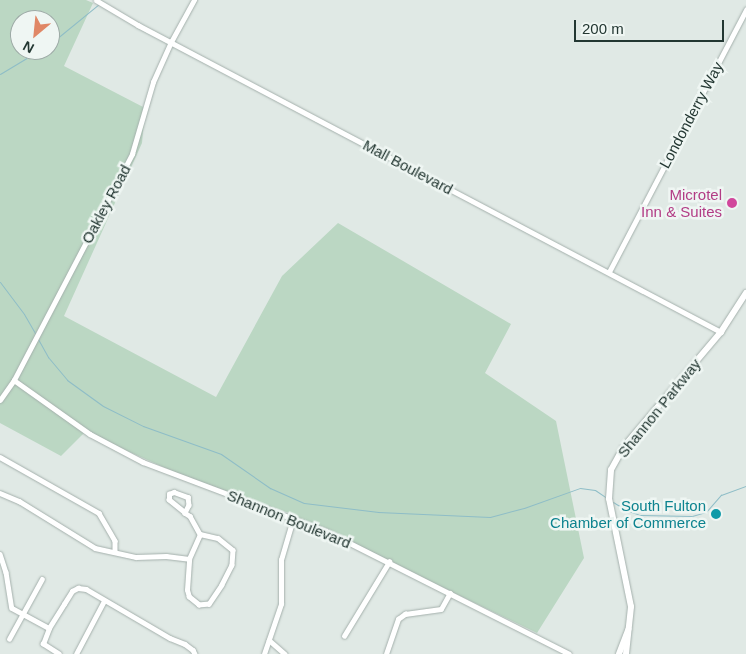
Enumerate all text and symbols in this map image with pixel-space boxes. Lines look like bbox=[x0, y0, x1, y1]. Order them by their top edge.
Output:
north arrow bbox=[10, 10, 60, 60]
scale bar bbox=[576, 10, 726, 42]
text: 200 m bbox=[582, 20, 624, 37]
text: N bbox=[20, 38, 37, 57]
street label: Londonderry Way bbox=[655, 59, 727, 171]
street label: Mall Boulevard bbox=[360, 136, 456, 198]
street label: Oakley Road bbox=[78, 161, 134, 247]
place label: Microtel Inn & Suites bbox=[641, 185, 722, 220]
marker: Microtel Inn & Suites bbox=[726, 197, 738, 209]
street label: Shannon Parkway bbox=[614, 355, 704, 461]
street label: Shannon Boulevard bbox=[225, 486, 353, 552]
place label: South Fulton Chamber of Commerce bbox=[550, 496, 706, 531]
marker: South Fulton Chamber of Commerce bbox=[710, 508, 722, 520]

